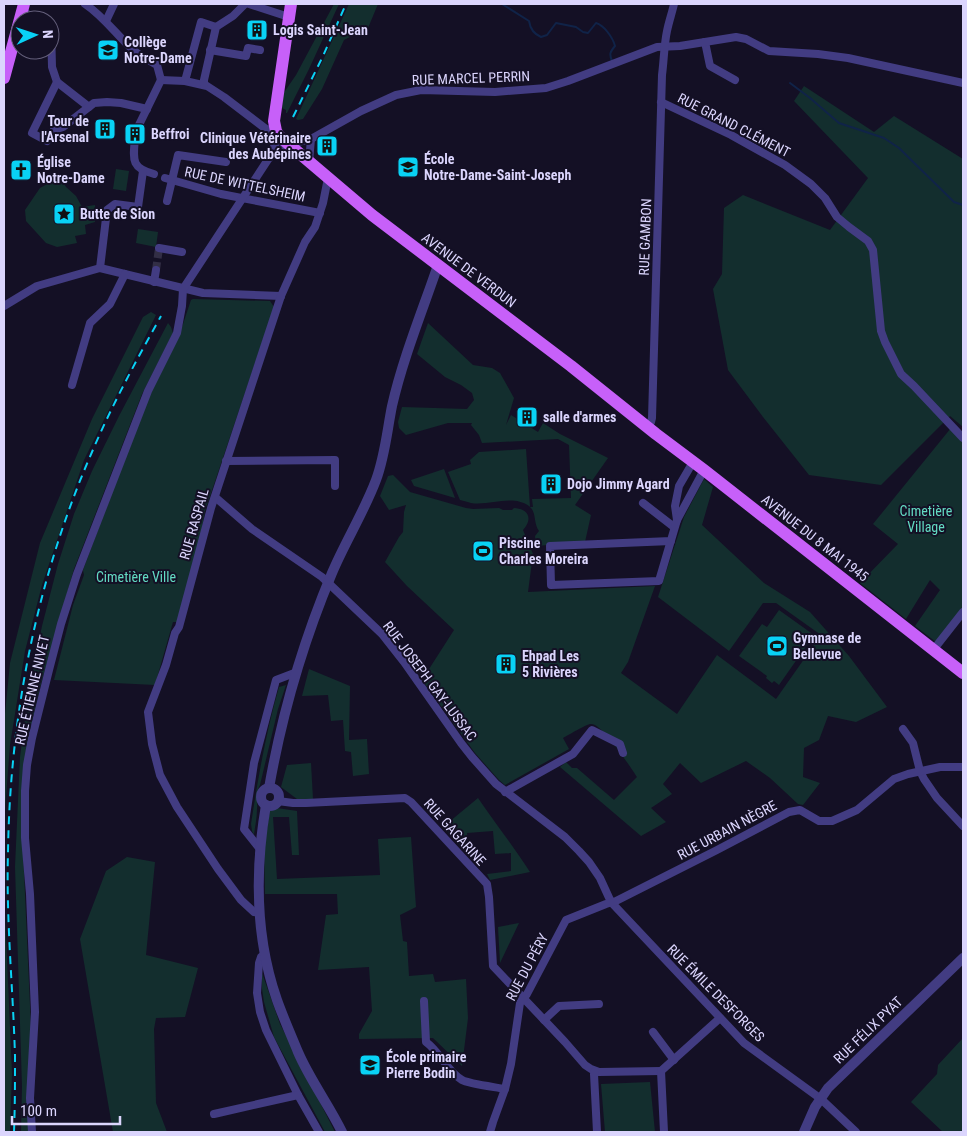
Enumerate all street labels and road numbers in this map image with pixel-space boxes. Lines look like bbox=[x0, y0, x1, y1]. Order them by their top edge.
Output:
street label: RUE MARCEL PERRIN bbox=[412, 68, 530, 88]
street label: RUE GRAND CLÉMENT bbox=[675, 89, 793, 160]
street label: RUE DE WITTELSHEIM bbox=[183, 163, 307, 205]
street label: RUE GAMBON bbox=[636, 198, 654, 276]
street label: AVENUE DE VERDUN bbox=[419, 229, 519, 311]
street label: RUE RASPAIL bbox=[176, 486, 212, 561]
street label: AVENUE DU 8 MAI 1945 bbox=[758, 491, 872, 585]
street label: RUE JOSEPH GAY-LUSSAC bbox=[380, 618, 480, 744]
street label: RUE ÉTIENNE NIVET bbox=[11, 633, 52, 746]
street label: RUE GAGARINE bbox=[421, 795, 489, 869]
street label: RUE URBAIN NÈGRE bbox=[674, 796, 779, 863]
street label: RUE DU PÉRY bbox=[502, 930, 552, 1003]
street label: RUE ÉMILE DESFORGES bbox=[664, 940, 769, 1045]
street label: RUE FÉLIX PYAT bbox=[830, 993, 906, 1067]

